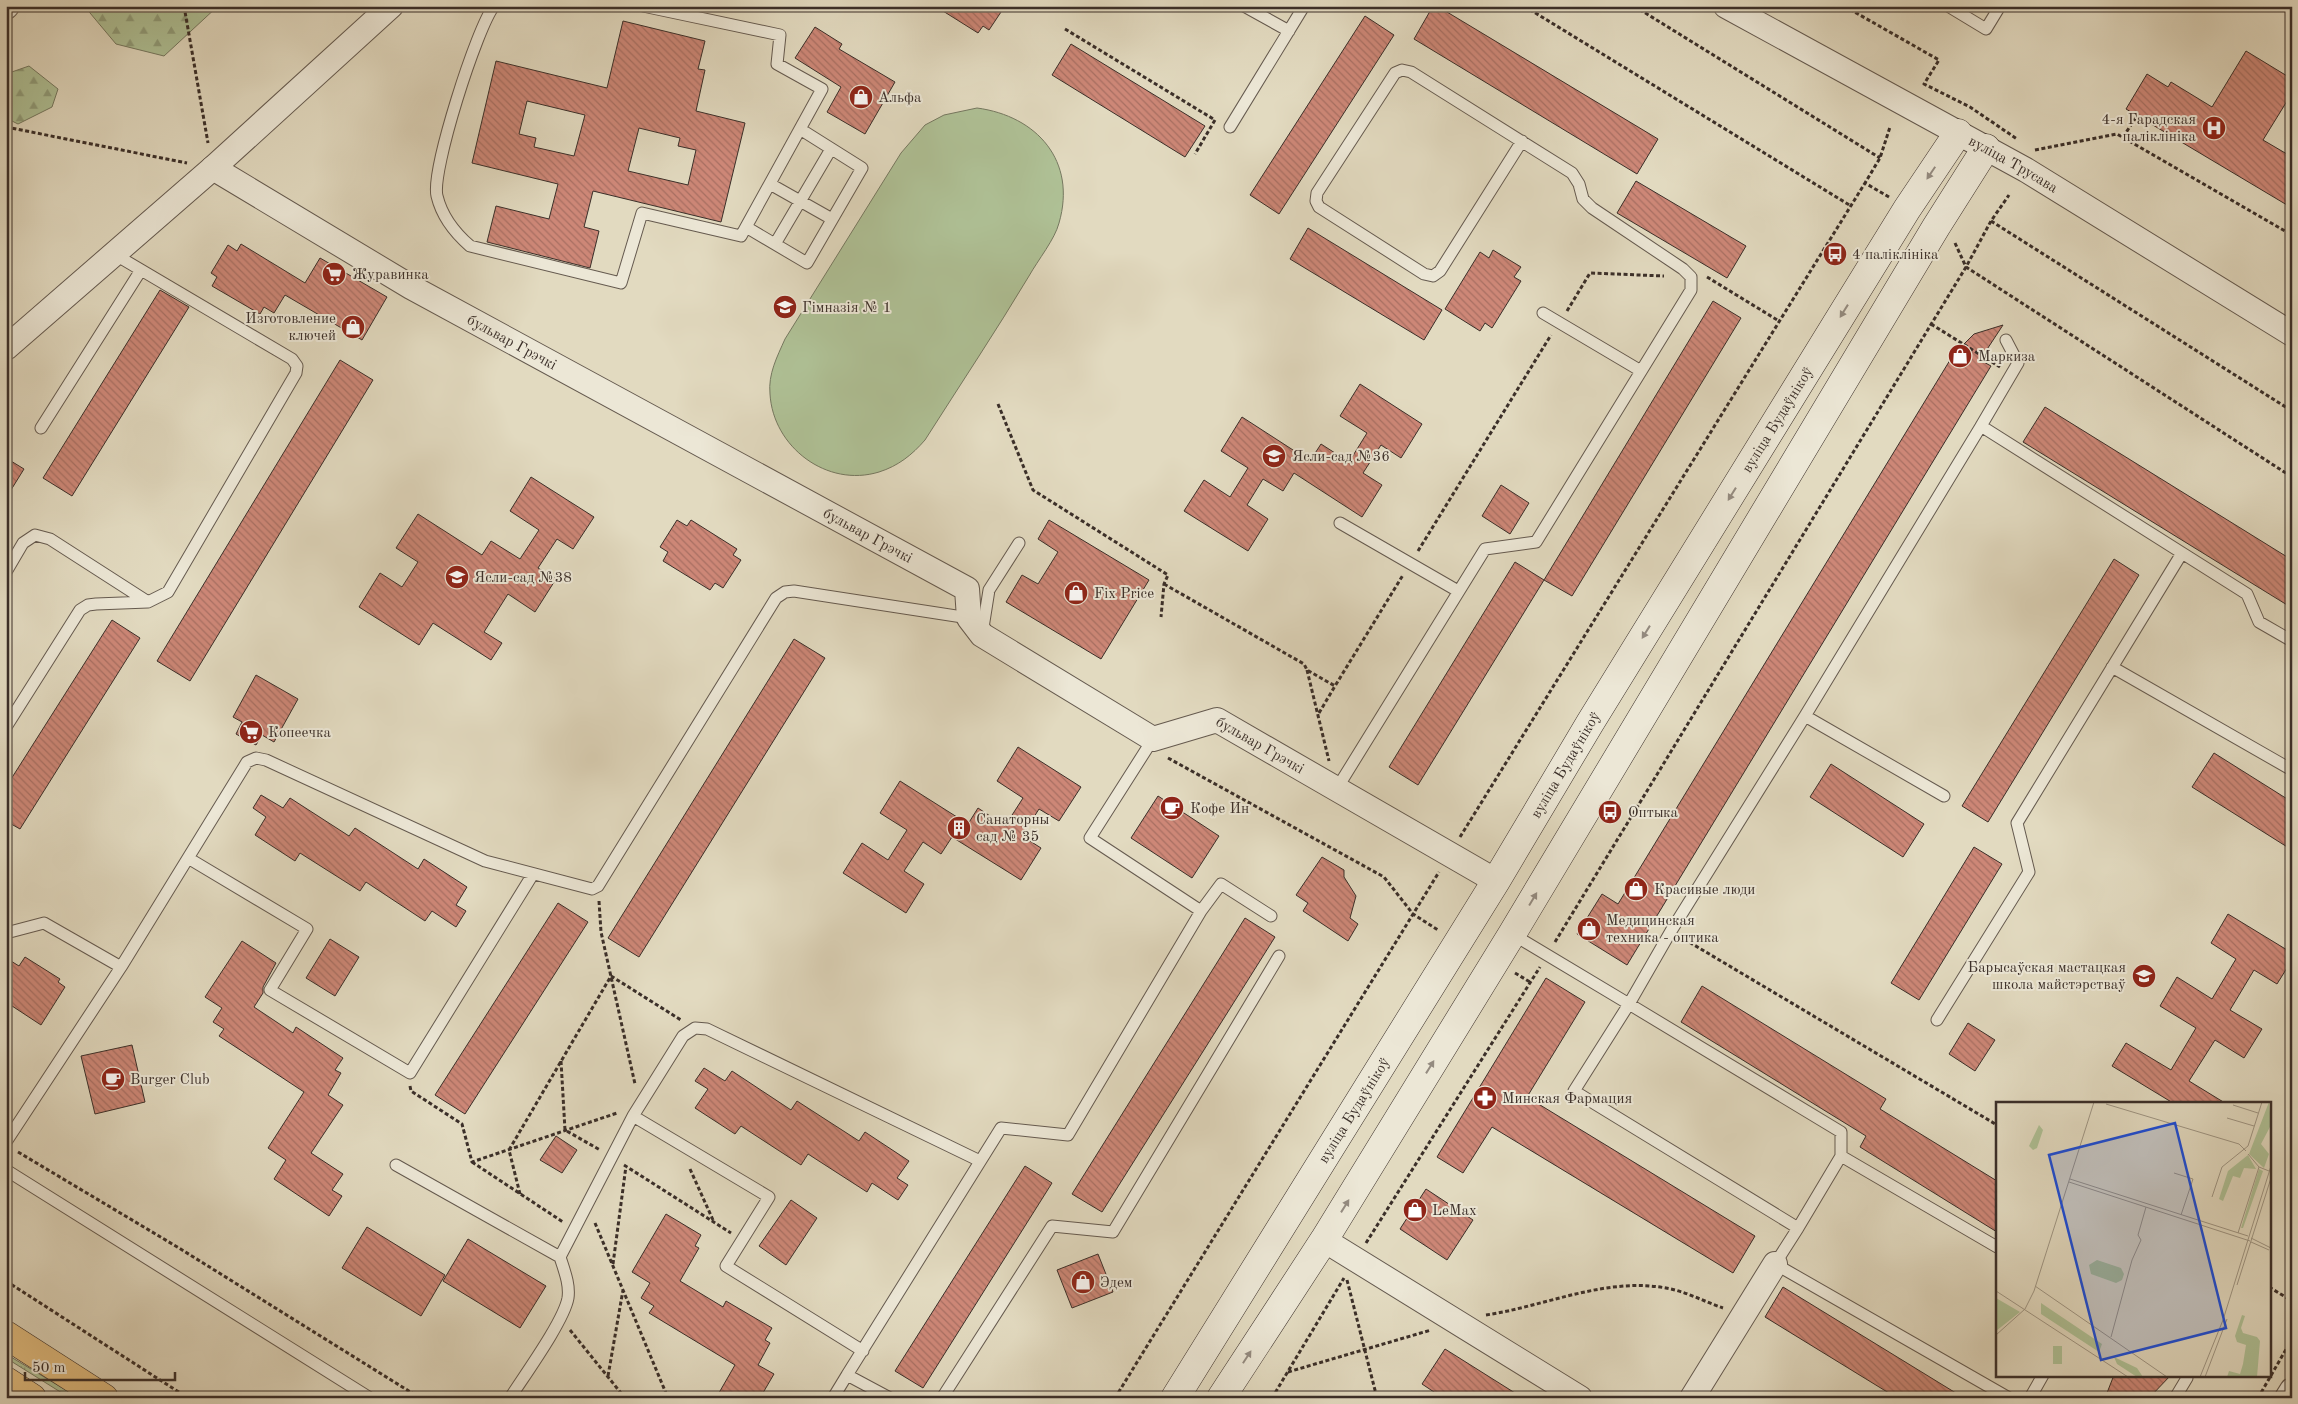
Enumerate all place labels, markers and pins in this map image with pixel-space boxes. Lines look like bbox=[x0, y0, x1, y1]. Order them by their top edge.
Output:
shop icon: Альфа bbox=[848, 84, 874, 110]
place label: Альфа bbox=[878, 91, 922, 106]
place label: 4-я Гарадская паліклініка bbox=[2102, 113, 2197, 145]
hospital icon: 4-я Гарадская паліклініка bbox=[2201, 115, 2227, 141]
bus stop icon: 4 паліклініка bbox=[1822, 241, 1848, 267]
place label: 4 паліклініка bbox=[1852, 248, 1939, 263]
supermarket icon: Журавинка bbox=[321, 261, 347, 287]
place label: Журавинка bbox=[352, 268, 429, 283]
school or university icon: Гімназія № 1 bbox=[772, 294, 798, 320]
place label: Гімназія № 1 bbox=[802, 301, 892, 316]
place label: Изготовление ключей bbox=[245, 312, 336, 344]
shop icon: Изготовление ключей bbox=[340, 314, 366, 340]
shop icon: Маркиза bbox=[1947, 343, 1973, 369]
place label: Маркиза bbox=[1978, 350, 2036, 365]
school or university icon: Ясли-сад №36 bbox=[1261, 443, 1287, 469]
place label: Ясли-сад №36 bbox=[1292, 450, 1390, 465]
school or university icon: Ясли-сад №38 bbox=[444, 564, 470, 590]
place label: Ясли-сад №38 bbox=[474, 571, 572, 586]
shop icon: Fix Price bbox=[1063, 580, 1089, 606]
place label: Fix Price bbox=[1094, 587, 1154, 602]
supermarket icon: Копеечка bbox=[238, 719, 264, 745]
place label: Копеечка bbox=[268, 726, 331, 741]
cafe icon: Кофе Ин bbox=[1159, 795, 1185, 821]
bus stop icon: Оптыка bbox=[1597, 799, 1623, 825]
place label: Кофе Ин bbox=[1190, 802, 1249, 817]
place label: Оптыка bbox=[1628, 806, 1678, 821]
place label: Санаторны сад № 35 bbox=[976, 813, 1050, 845]
building icon: Санаторны сад № 35 bbox=[946, 815, 972, 841]
shop icon: Красивые люди bbox=[1623, 876, 1649, 902]
place label: Красивые люди bbox=[1654, 883, 1755, 898]
place label: Медицинская техника - оптика bbox=[1606, 914, 1719, 946]
shop icon: Медицинская техника - оптика bbox=[1576, 916, 1602, 942]
place label: Барысаўская мастацкая школа майстэрстваў bbox=[1968, 961, 2126, 993]
school or university icon: Барысаўская мастацкая школа майстэрстваў bbox=[2131, 963, 2157, 989]
cafe icon: Burger Club bbox=[100, 1066, 126, 1092]
place label: Burger Club bbox=[130, 1073, 210, 1088]
pharmacy icon: Минская Фармация bbox=[1472, 1085, 1498, 1111]
place label: Минская Фармация bbox=[1502, 1092, 1632, 1107]
shop icon: LeMax bbox=[1402, 1197, 1428, 1223]
place label: LeMax bbox=[1432, 1204, 1477, 1219]
shop icon: Эдем bbox=[1070, 1269, 1096, 1295]
place label: Эдем bbox=[1100, 1276, 1133, 1291]

